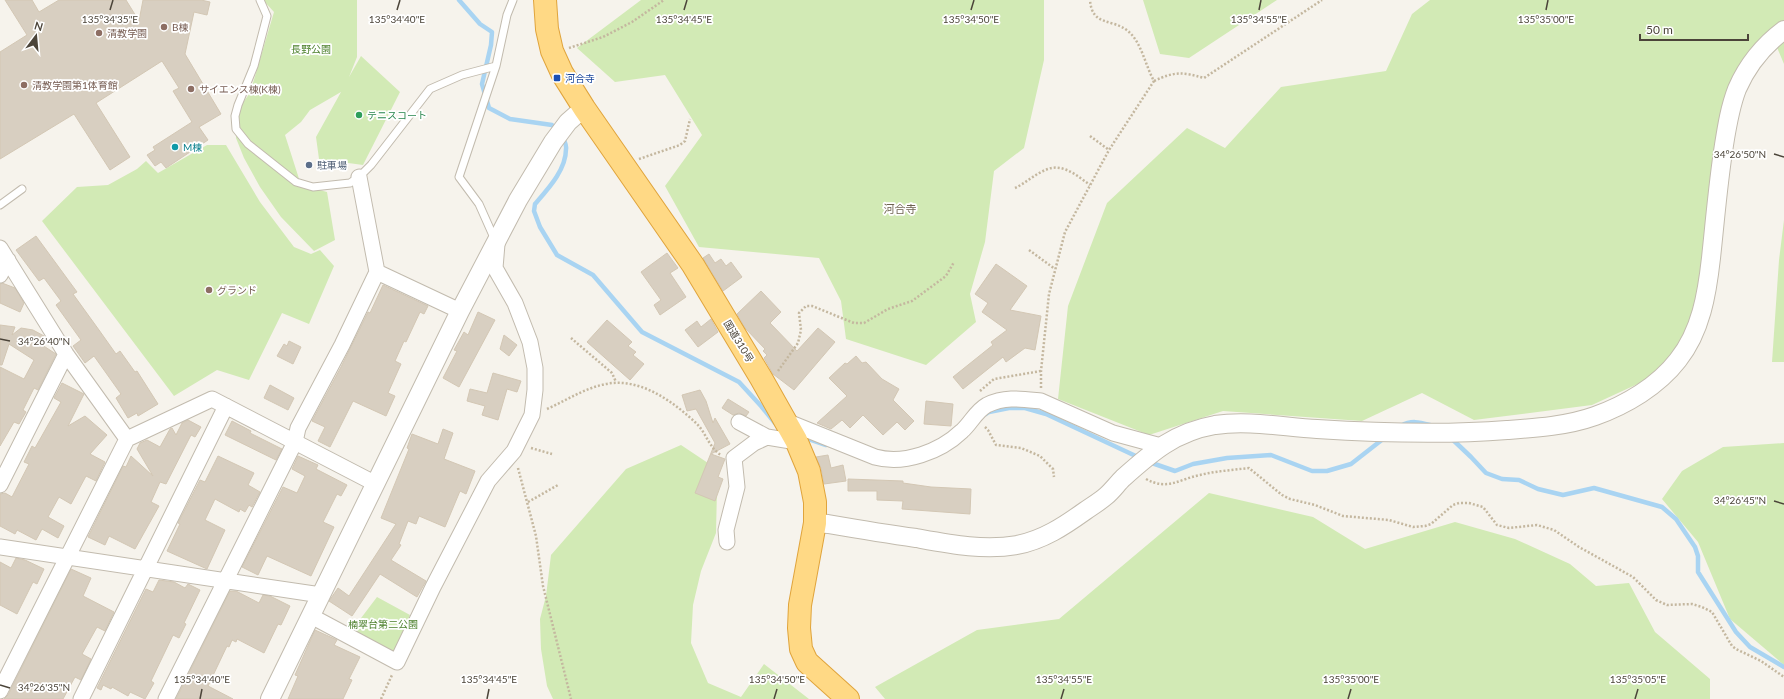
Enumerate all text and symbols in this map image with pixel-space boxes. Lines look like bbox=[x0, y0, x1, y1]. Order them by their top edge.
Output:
text: 135°34'35"E bbox=[82, 13, 138, 25]
text: 135°34'40"E bbox=[369, 13, 425, 25]
text: 135°34'45"E bbox=[656, 13, 712, 25]
text: 135°34'50"E bbox=[943, 13, 999, 25]
text: 135°34'55"E bbox=[1231, 13, 1287, 25]
text: 135°35'00"E bbox=[1518, 13, 1574, 25]
north arrow bbox=[16, 16, 56, 56]
scale bar bbox=[1640, 16, 1748, 42]
text: N bbox=[33, 18, 45, 33]
place label: B棟 bbox=[172, 21, 188, 33]
marker: B棟 bbox=[159, 22, 169, 32]
text: 50 m bbox=[1646, 22, 1673, 37]
place label: 清教学園 bbox=[107, 27, 147, 39]
marker: 清教学園 bbox=[94, 28, 104, 38]
park label: 長野公園 bbox=[291, 43, 331, 55]
place label: 河合寺 bbox=[565, 72, 595, 84]
marker: 河合寺 bbox=[552, 73, 562, 83]
place label: 清教学園第1体育館 bbox=[32, 79, 118, 91]
marker: 清教学園第1体育館 bbox=[19, 80, 29, 90]
place label: サイエンス棟(K棟) bbox=[199, 83, 281, 95]
marker: サイエンス棟(K棟) bbox=[186, 84, 196, 94]
place label: テニスコート bbox=[367, 109, 427, 121]
marker: テニスコート bbox=[354, 110, 364, 120]
place label: M棟 bbox=[183, 141, 202, 153]
marker: M棟 bbox=[170, 142, 180, 152]
text: 34°26'50"N bbox=[1714, 148, 1766, 160]
place label: 駐車場 bbox=[317, 159, 347, 171]
marker: 駐車場 bbox=[304, 160, 314, 170]
district label: 河合寺 bbox=[884, 202, 917, 215]
place label: グランド bbox=[217, 284, 257, 296]
marker: グランド bbox=[204, 285, 214, 295]
street label: 国道310号 bbox=[722, 318, 756, 364]
text: 34°26'40"N bbox=[18, 335, 70, 347]
text: 34°26'45"N bbox=[1714, 494, 1766, 506]
park label: 楠翠台第二公園 bbox=[348, 618, 418, 630]
text: 135°34'40"E bbox=[174, 673, 230, 685]
text: 135°34'45"E bbox=[461, 673, 517, 685]
text: 135°34'50"E bbox=[749, 673, 805, 685]
text: 135°34'55"E bbox=[1036, 673, 1092, 685]
text: 135°35'00"E bbox=[1323, 673, 1379, 685]
text: 135°35'05"E bbox=[1610, 673, 1666, 685]
text: 34°26'35"N bbox=[18, 681, 70, 693]

